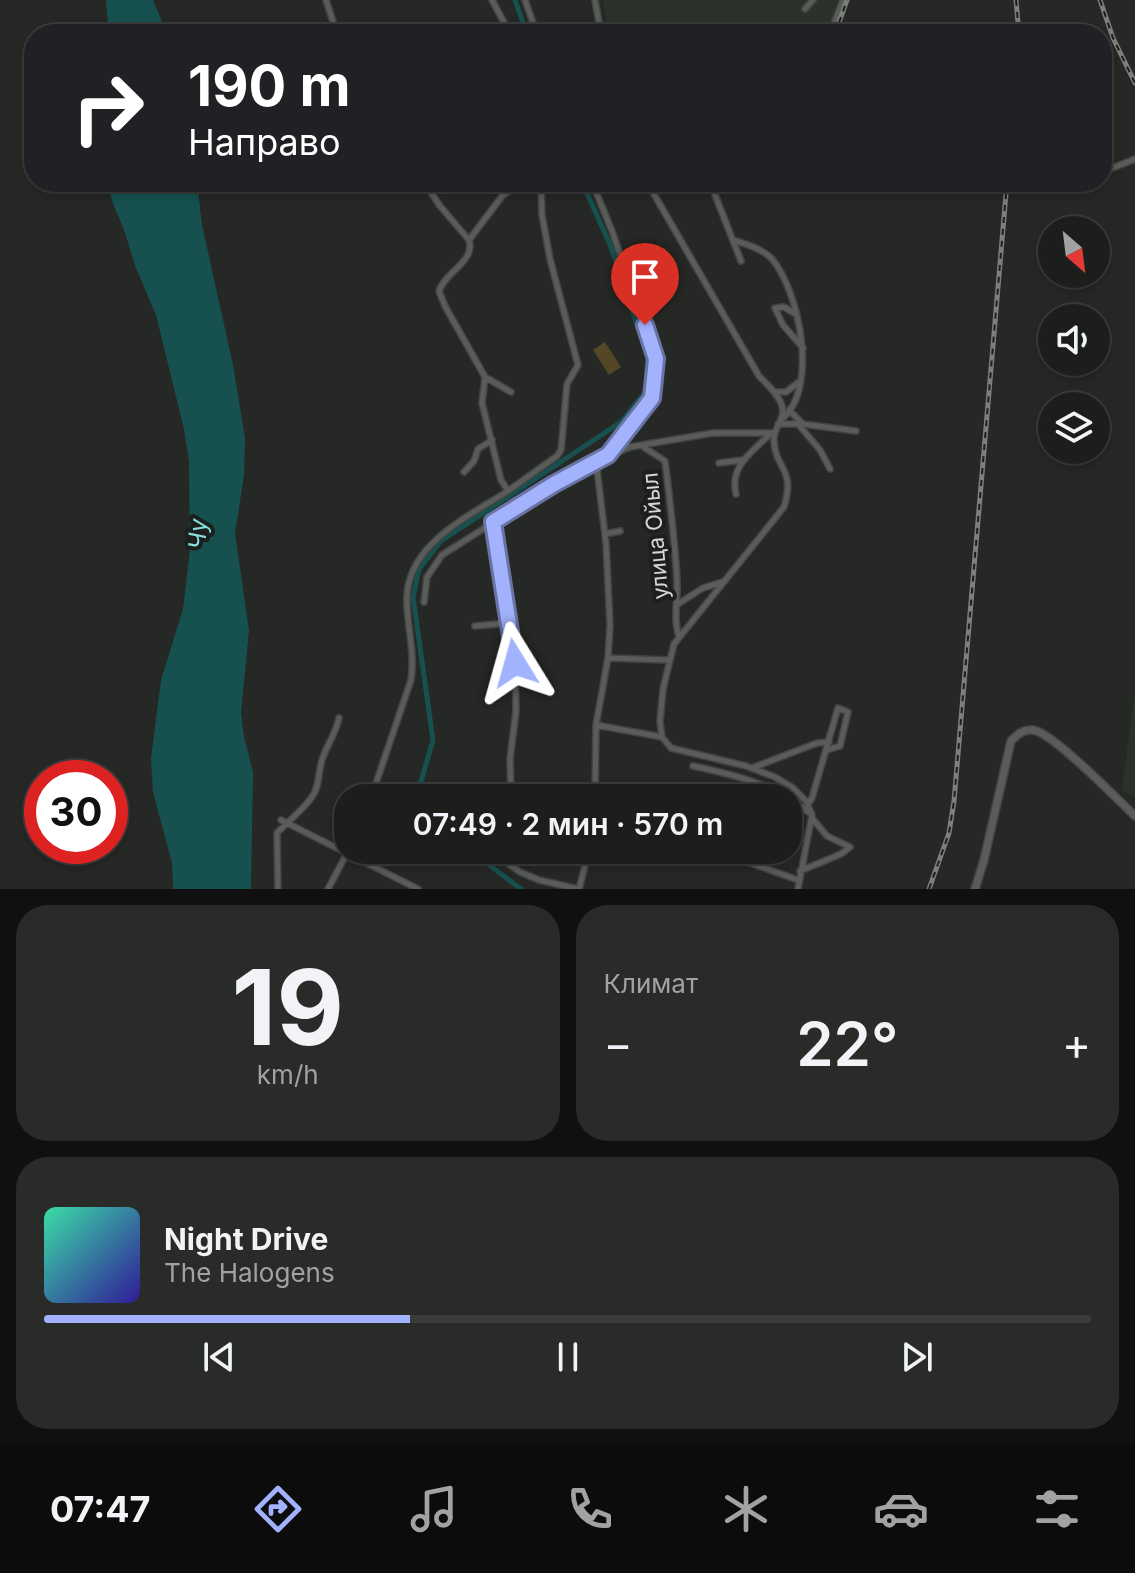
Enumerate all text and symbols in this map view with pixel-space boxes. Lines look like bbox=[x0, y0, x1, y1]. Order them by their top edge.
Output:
text: 190 m bbox=[188, 52, 351, 120]
icon: right bbox=[56, 56, 160, 160]
text: Направо bbox=[188, 120, 341, 164]
north arrow bbox=[1038, 216, 1110, 288]
map controls bbox=[1038, 216, 1110, 464]
pin bbox=[611, 243, 679, 325]
icon: arrive bbox=[623, 255, 667, 299]
button: sound bbox=[1038, 304, 1110, 376]
button: layers bbox=[1038, 392, 1110, 464]
street label: улица Ойыл bbox=[636, 471, 674, 601]
water label: Чу bbox=[182, 518, 213, 550]
position arrow bbox=[473, 621, 557, 705]
speed limit sign: 30 bbox=[24, 760, 128, 864]
text: 07:49 · 2 мин · 570 m bbox=[413, 806, 723, 842]
text: 19 bbox=[232, 944, 344, 1070]
text: Климат bbox=[604, 968, 698, 999]
text: 22° bbox=[796, 1008, 898, 1080]
text: − bbox=[604, 1017, 633, 1071]
text: + bbox=[1062, 1017, 1091, 1071]
text: km/h bbox=[257, 1059, 319, 1090]
text: Night Drive bbox=[164, 1221, 328, 1257]
text: The Halogens bbox=[164, 1257, 335, 1288]
icon: previous bbox=[197, 1335, 241, 1379]
icon: pause bbox=[546, 1335, 590, 1379]
icon: next bbox=[895, 1335, 939, 1379]
icon: directions bbox=[250, 1481, 306, 1537]
icon: music bbox=[406, 1481, 462, 1537]
icon: phone bbox=[562, 1481, 618, 1537]
icon: climate bbox=[718, 1481, 774, 1537]
icon: car bbox=[873, 1481, 929, 1537]
icon: filters bbox=[1029, 1481, 1085, 1537]
text: 07:47 bbox=[50, 1487, 150, 1531]

